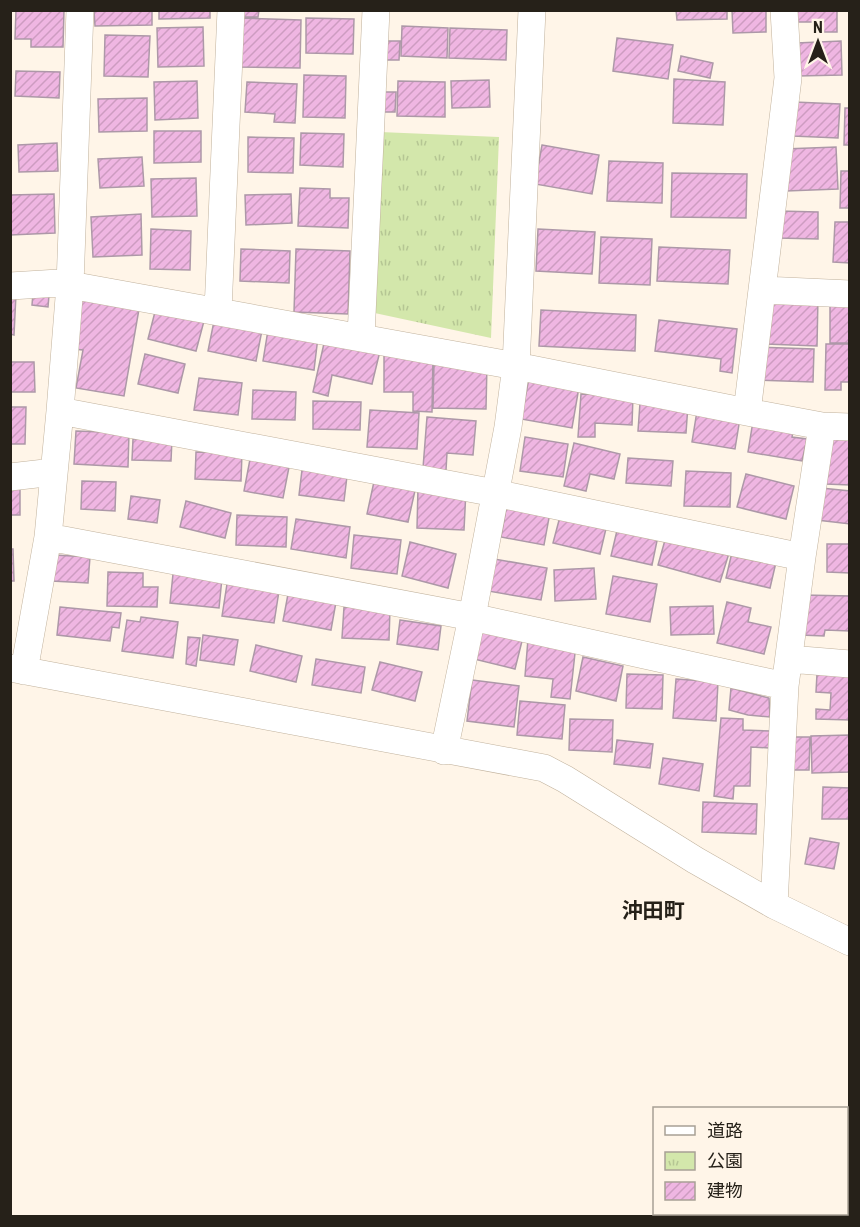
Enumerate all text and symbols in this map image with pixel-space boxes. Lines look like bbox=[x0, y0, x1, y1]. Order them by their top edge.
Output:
north arrow bbox=[788, 12, 848, 72]
text: N bbox=[813, 18, 823, 37]
district label: 沖田町 bbox=[622, 899, 685, 923]
legend bbox=[653, 1107, 848, 1215]
text: 道路 bbox=[707, 1120, 743, 1141]
text: 公園 bbox=[707, 1150, 743, 1171]
text: 建物 bbox=[707, 1180, 743, 1201]

